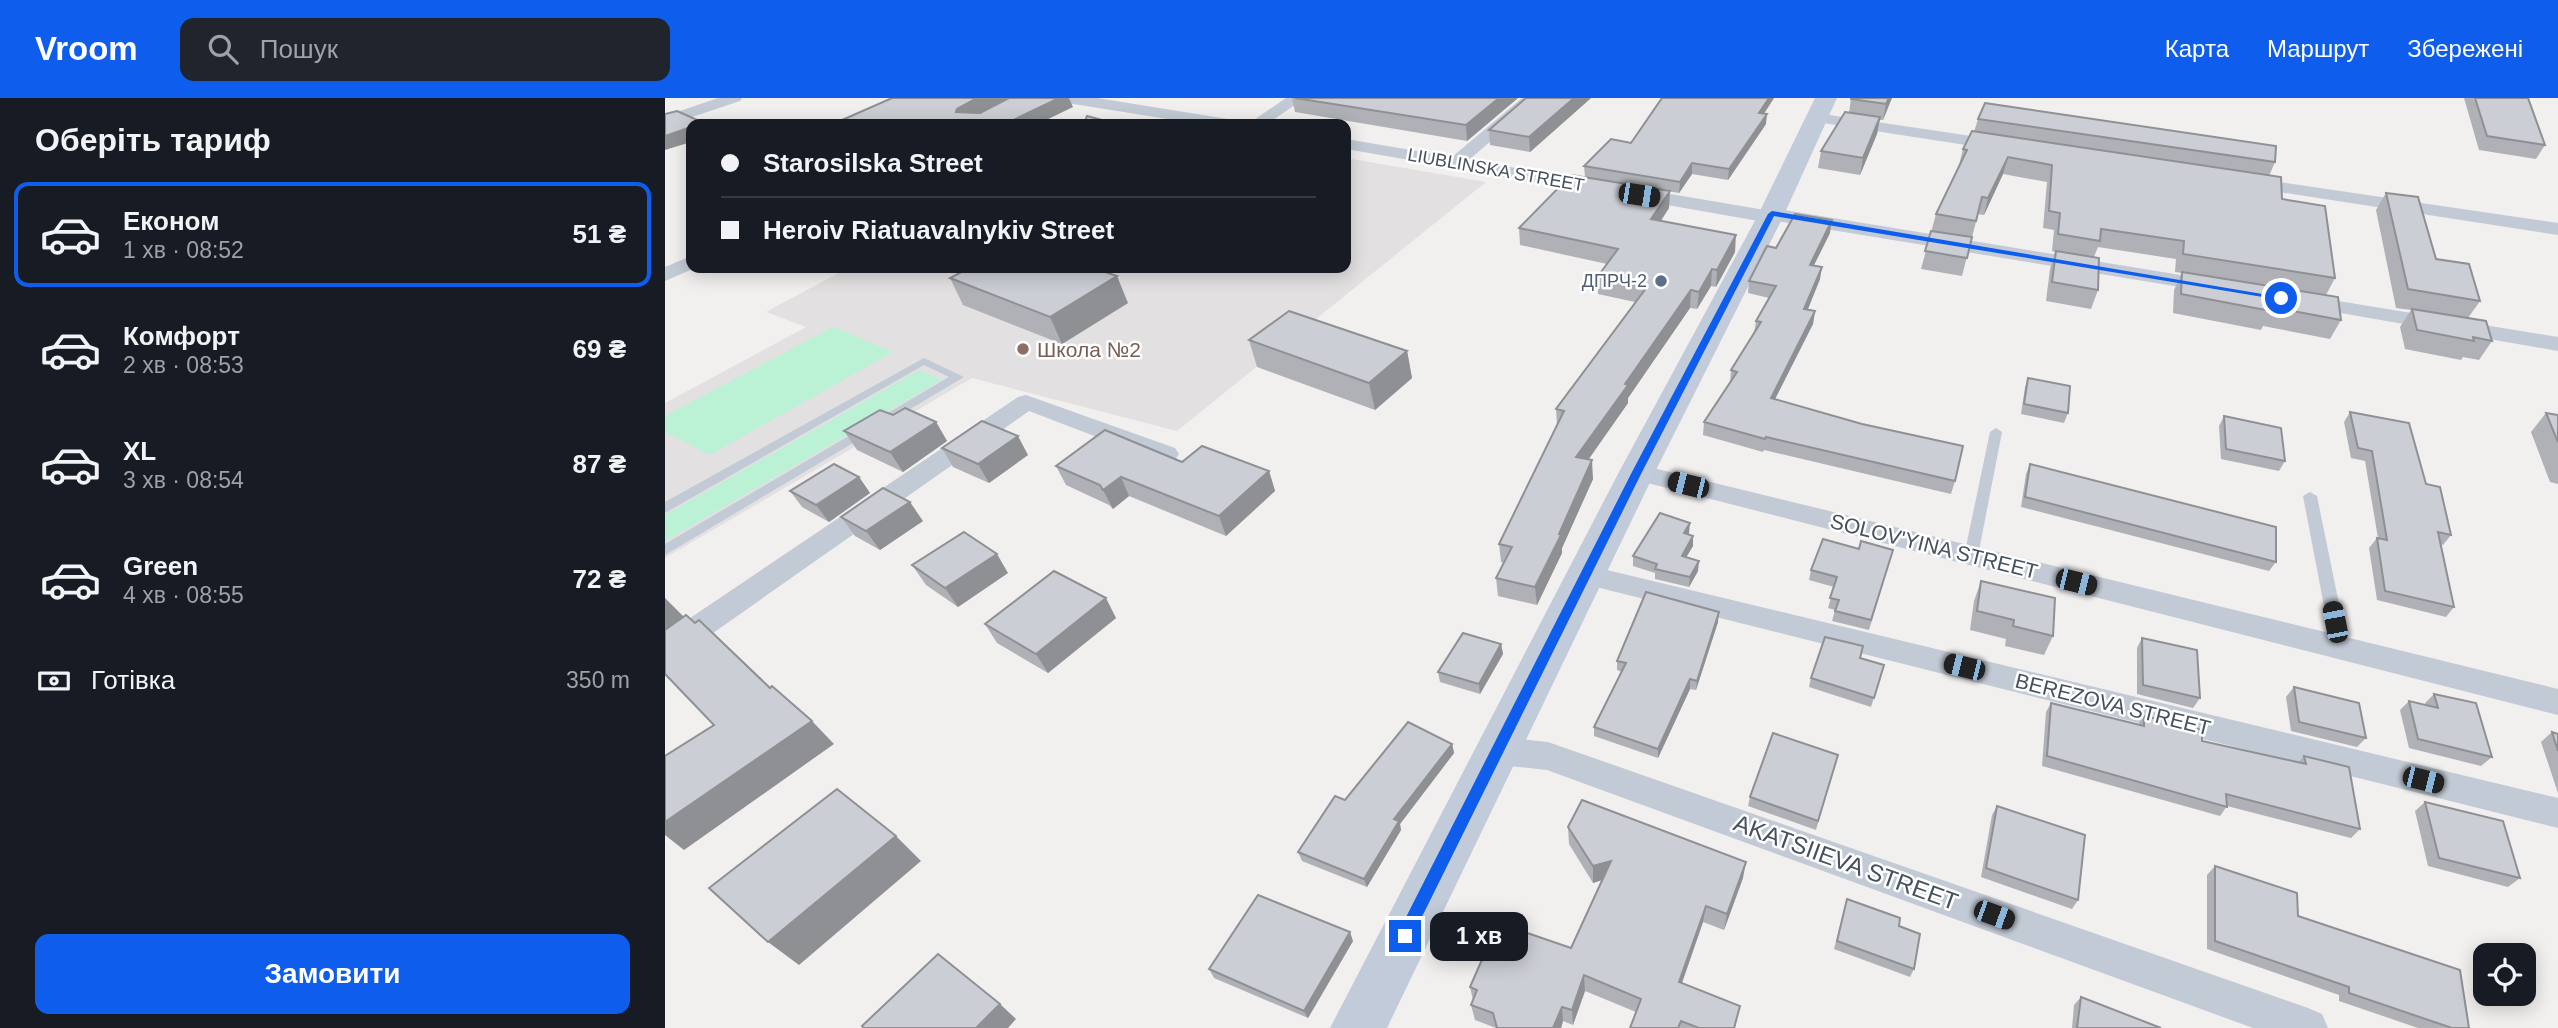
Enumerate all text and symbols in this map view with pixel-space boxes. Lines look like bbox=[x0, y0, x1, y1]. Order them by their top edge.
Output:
search box bbox=[180, 18, 670, 81]
text: Vroom bbox=[35, 30, 138, 67]
icon: search bbox=[204, 30, 242, 68]
text: Пошук bbox=[260, 34, 338, 64]
text: Карта bbox=[2165, 35, 2229, 62]
text: Маршрут bbox=[2267, 35, 2369, 62]
text: Збережені bbox=[2407, 35, 2523, 62]
text: Оберіть тариф bbox=[35, 122, 271, 158]
street label: LIUBLINSKA STREET bbox=[1406, 145, 1586, 195]
text: Starosilska Street bbox=[763, 148, 983, 178]
car bbox=[1617, 181, 1662, 209]
icon: car bbox=[39, 203, 102, 266]
text: Економ bbox=[123, 206, 219, 236]
text: Heroiv Riatuavalnykiv Street bbox=[763, 215, 1114, 245]
text: 51 ₴ bbox=[573, 219, 626, 249]
text: 1 хв · 08:52 bbox=[123, 237, 244, 263]
place label: ДПРЧ-2 bbox=[1582, 271, 1647, 291]
marker: ДПРЧ-2 bbox=[1653, 273, 1669, 289]
route start bbox=[2265, 282, 2297, 314]
icon: car bbox=[39, 318, 102, 381]
text: Комфорт bbox=[123, 321, 240, 351]
text: 69 ₴ bbox=[573, 334, 626, 364]
place label: Школа №2 bbox=[1037, 338, 1141, 361]
marker: Школа №2 bbox=[1015, 341, 1031, 357]
text: 2 хв · 08:53 bbox=[123, 352, 244, 378]
icon: car bbox=[39, 433, 102, 496]
text: XL bbox=[123, 436, 156, 466]
text: 87 ₴ bbox=[573, 449, 626, 479]
text: 3 хв · 08:54 bbox=[123, 467, 244, 493]
car bbox=[1666, 470, 1711, 500]
street label: SOLOV'YINA STREET bbox=[1828, 509, 2040, 583]
icon: car bbox=[39, 548, 102, 611]
text: Green bbox=[123, 551, 198, 581]
text: 72 ₴ bbox=[573, 564, 626, 594]
car bbox=[2054, 567, 2099, 597]
text: 4 хв · 08:55 bbox=[123, 582, 244, 608]
car bbox=[2321, 599, 2350, 645]
car bbox=[1942, 652, 1987, 682]
icon: cash bbox=[35, 662, 73, 700]
text: Готівка bbox=[91, 665, 175, 695]
text: 350 m bbox=[566, 667, 630, 693]
street label: BEREZOVA STREET bbox=[2013, 669, 2213, 739]
car bbox=[2401, 765, 2446, 795]
street label: AKATSIIEVA STREET bbox=[1730, 809, 1962, 915]
car bbox=[1971, 898, 2018, 932]
callout: 1 хв bbox=[1429, 912, 1527, 960]
route end bbox=[1389, 920, 1421, 952]
text: 1 хв bbox=[1456, 923, 1502, 949]
button: Замовити bbox=[35, 934, 630, 1014]
map controls bbox=[2473, 943, 2536, 1006]
button: locate bbox=[2473, 943, 2536, 1006]

